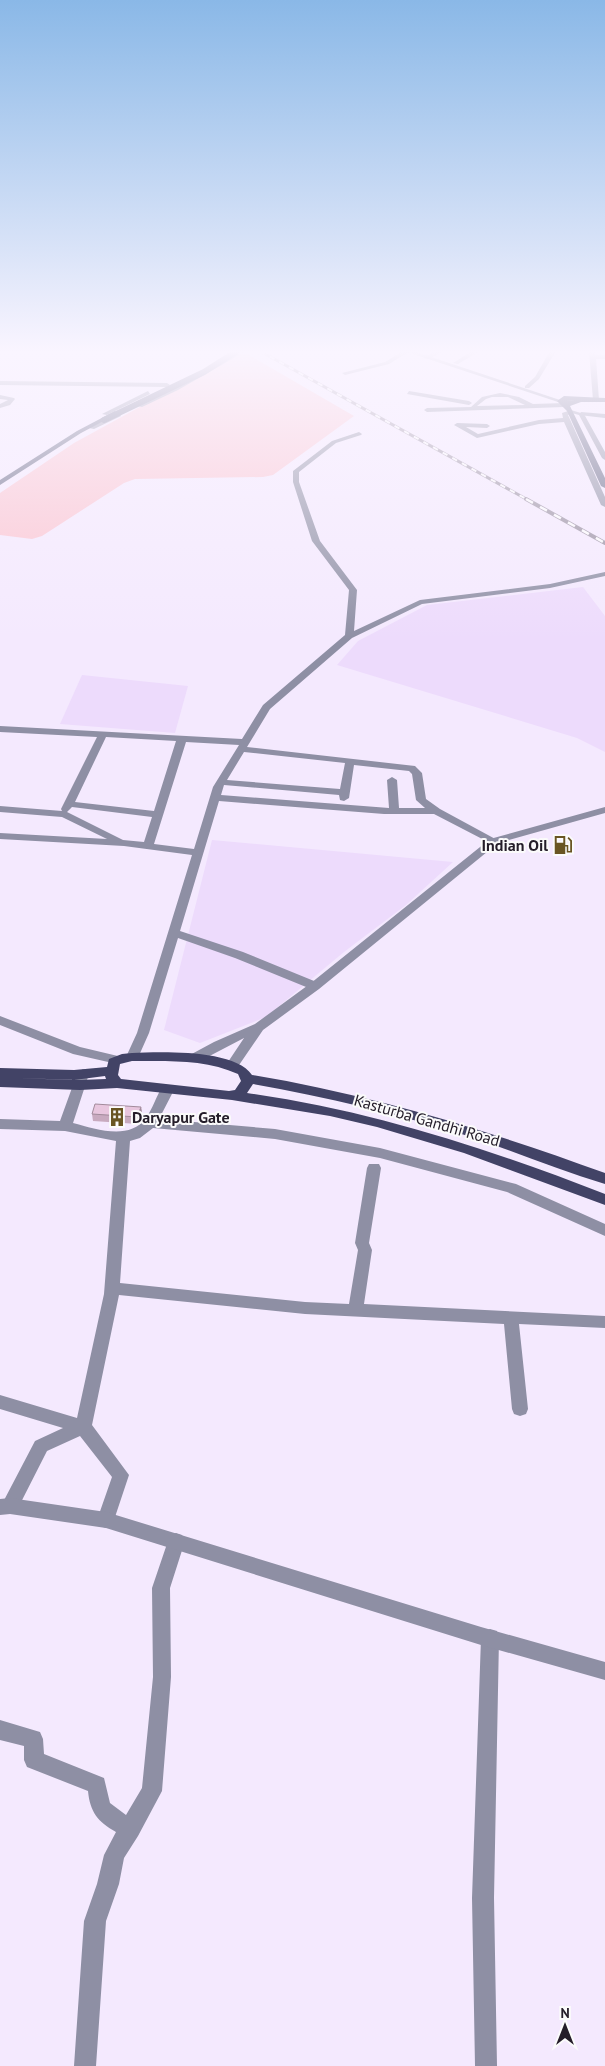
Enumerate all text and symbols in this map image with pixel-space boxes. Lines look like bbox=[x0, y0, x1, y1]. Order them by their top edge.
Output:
fuel station icon: Indian Oil bbox=[552, 834, 574, 856]
place label: Indian Oil bbox=[482, 835, 548, 855]
street label: Kasturba Gandhi Road bbox=[352, 1090, 502, 1150]
building icon: Daryapur Gate bbox=[106, 1106, 128, 1128]
place label: Daryapur Gate bbox=[132, 1107, 230, 1127]
north arrow bbox=[540, 2001, 590, 2051]
text: N bbox=[560, 2004, 570, 2022]

